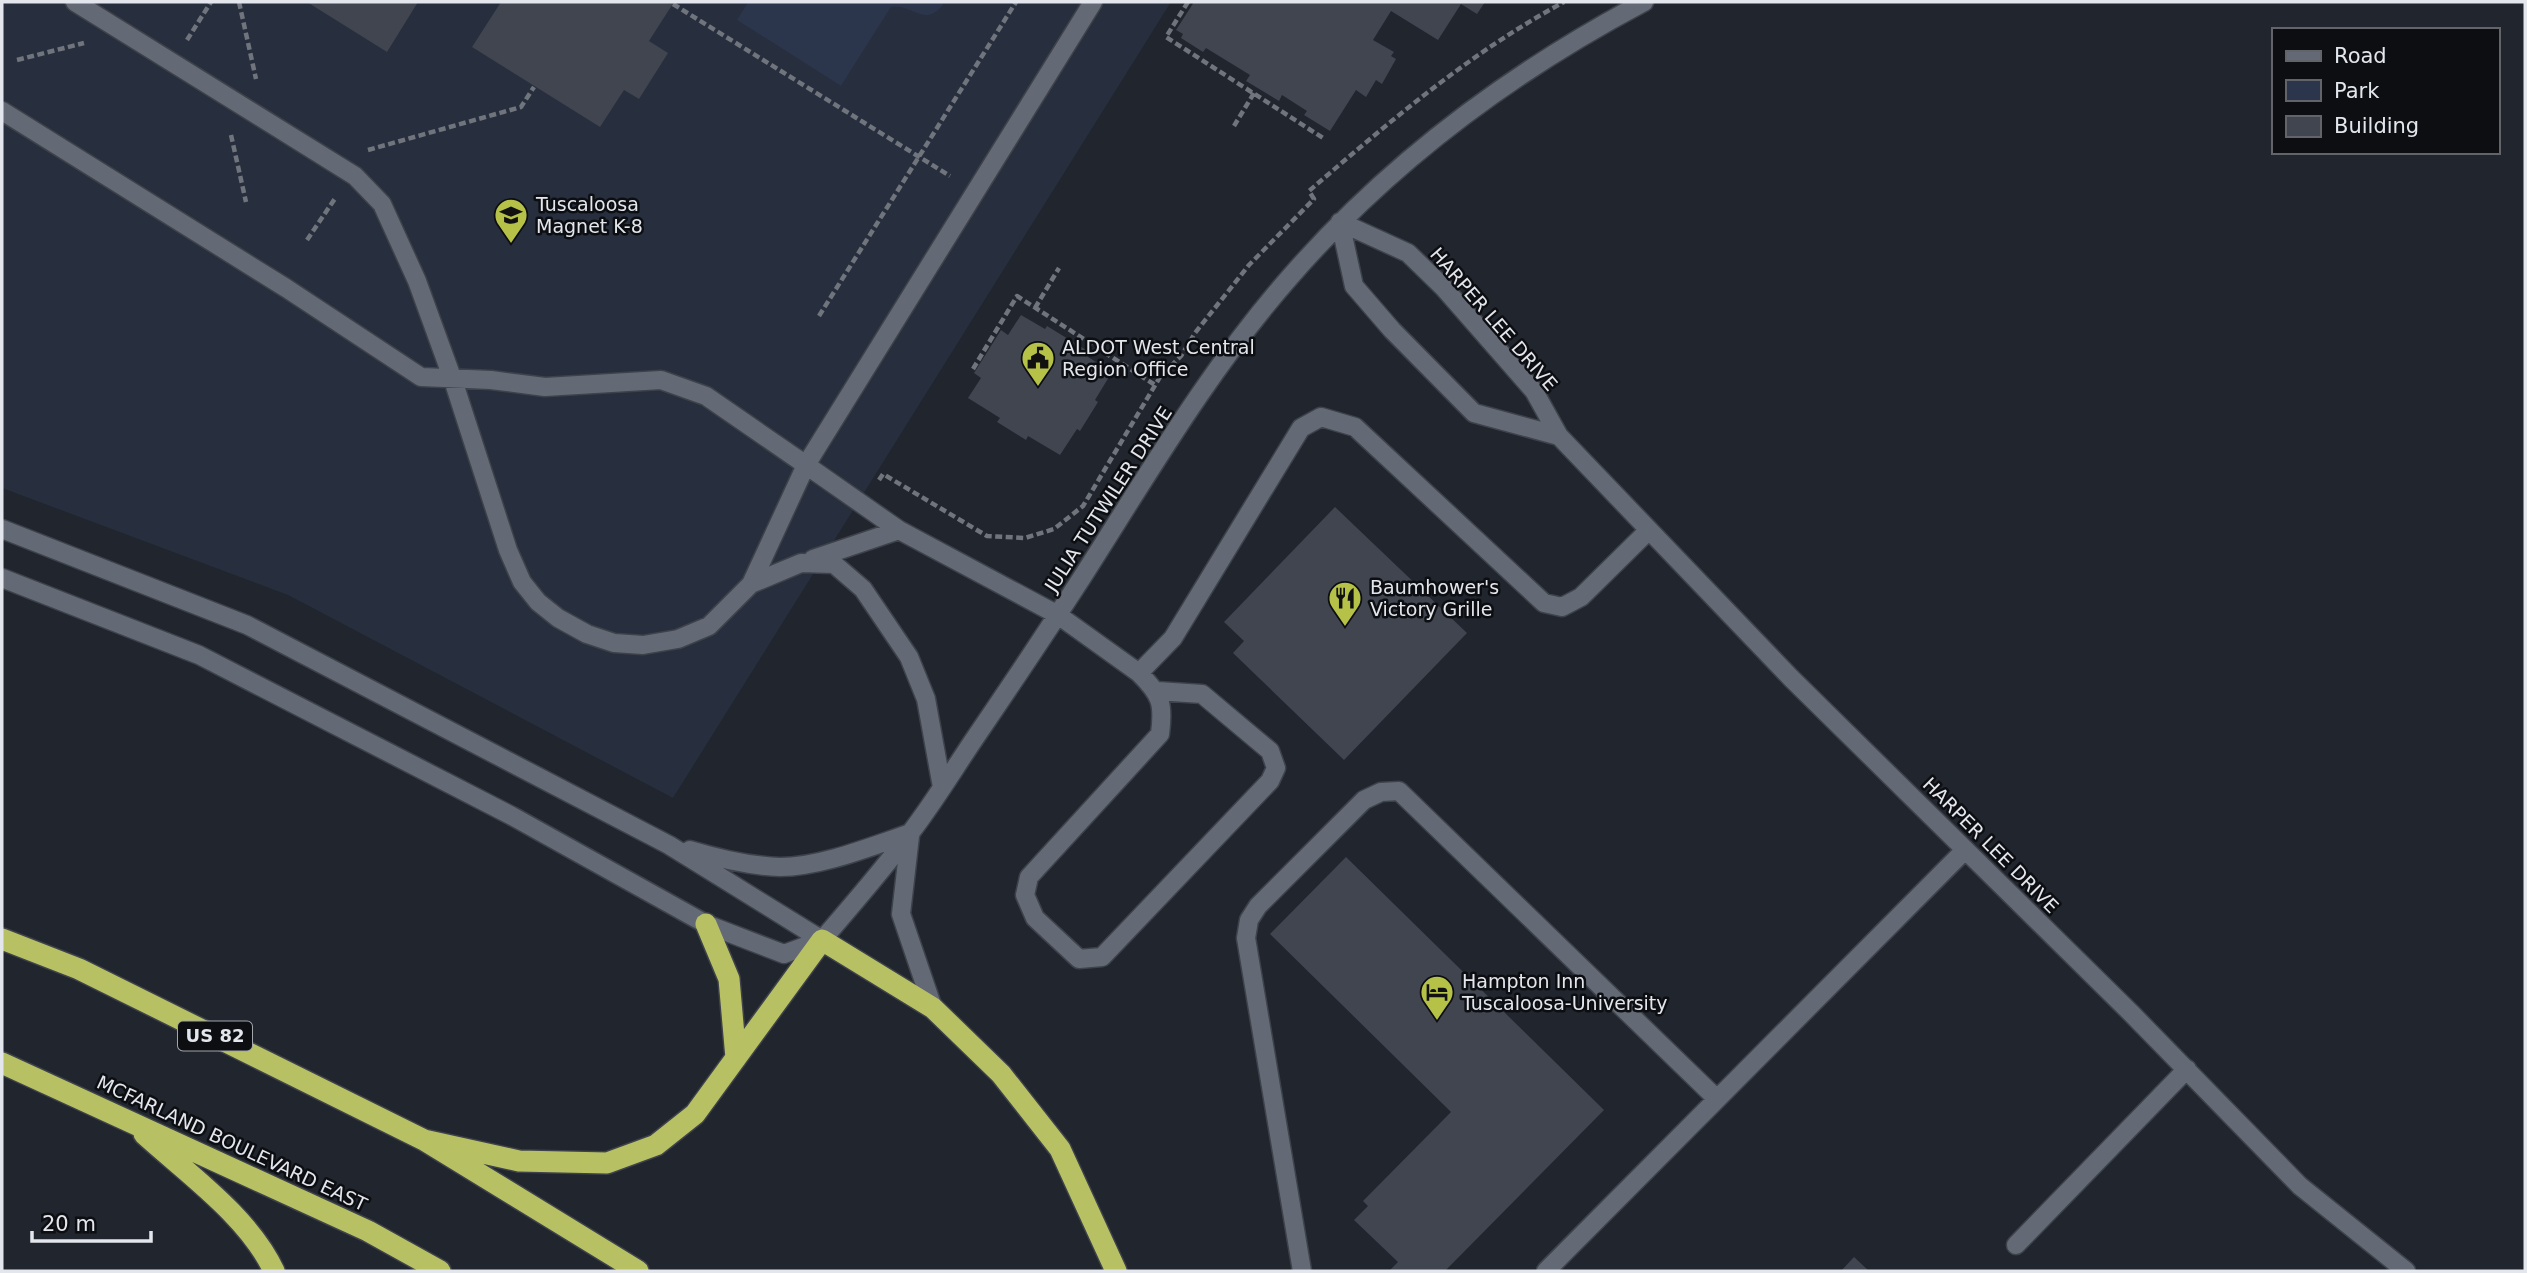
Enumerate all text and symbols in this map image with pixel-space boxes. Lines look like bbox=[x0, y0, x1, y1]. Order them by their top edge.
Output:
legend bbox=[2272, 28, 2499, 154]
text: Road bbox=[2334, 44, 2387, 68]
text: Park bbox=[2334, 79, 2380, 103]
text: Building bbox=[2334, 114, 2419, 138]
place label: Tuscaloosa Magnet K-8 bbox=[535, 193, 643, 237]
school or university icon: Tuscaloosa Magnet K-8 bbox=[492, 196, 530, 245]
street label: HARPER LEE DRIVE bbox=[1426, 243, 1562, 395]
place label: ALDOT West Central Region Office bbox=[1062, 336, 1255, 380]
public building icon: ALDOT West Central Region Office bbox=[1019, 339, 1057, 388]
street label: JULIA TUTWILER DRIVE bbox=[1039, 402, 1176, 597]
place label: Baumhower's Victory Grille bbox=[1370, 576, 1499, 620]
restaurant icon: Baumhower's Victory Grille bbox=[1326, 579, 1364, 628]
street label: HARPER LEE DRIVE bbox=[1919, 773, 2063, 917]
place label: Hampton Inn Tuscaloosa-University bbox=[1461, 970, 1668, 1014]
hotel icon: Hampton Inn Tuscaloosa-University bbox=[1418, 973, 1456, 1022]
road number: US 82 bbox=[178, 1021, 252, 1050]
street label: MCFARLAND BOULEVARD EAST bbox=[93, 1071, 371, 1216]
scale bar bbox=[32, 1200, 150, 1244]
text: 20 m bbox=[42, 1212, 96, 1236]

